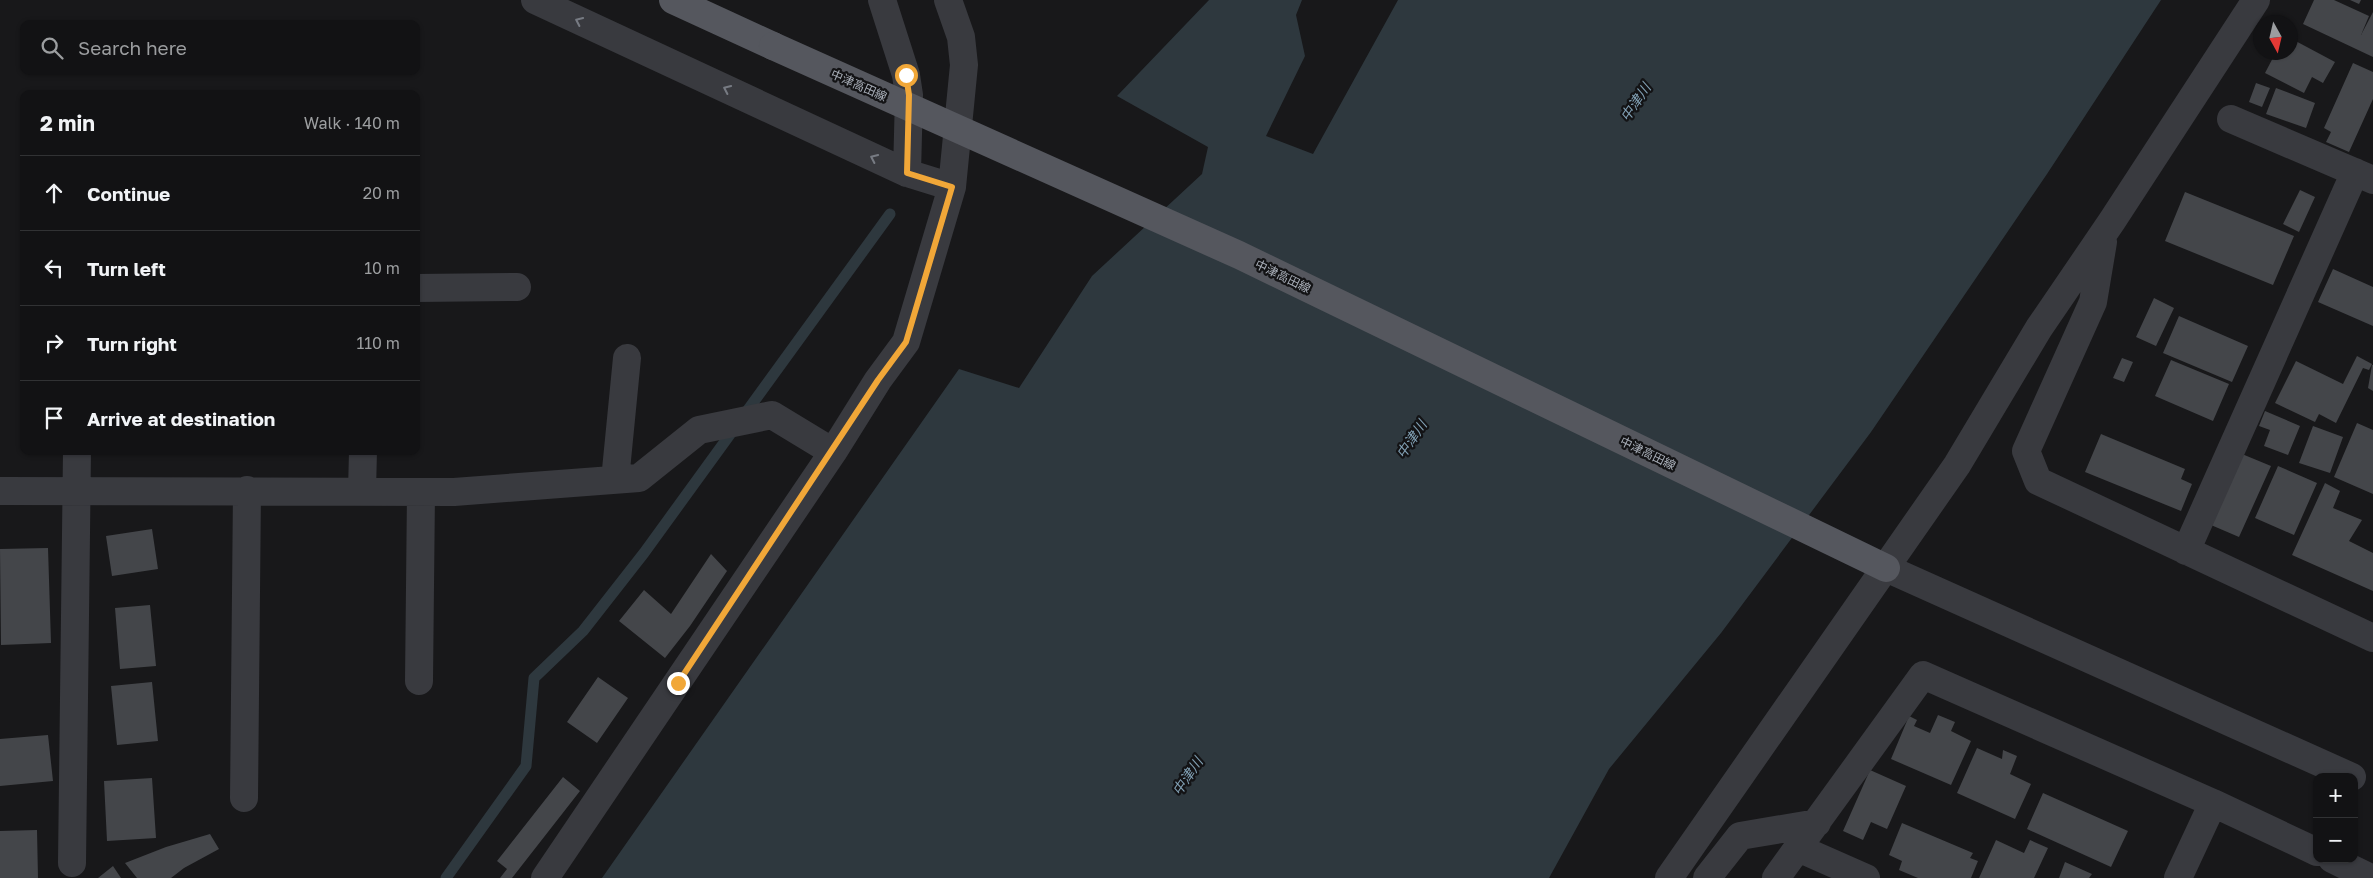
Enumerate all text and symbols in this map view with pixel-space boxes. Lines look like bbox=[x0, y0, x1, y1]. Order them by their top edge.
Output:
north arrow bbox=[2253, 15, 2298, 60]
one-way arrow bbox=[575, 16, 584, 27]
search box bbox=[20, 20, 420, 75]
icon: search bbox=[38, 34, 66, 62]
text: Search here bbox=[78, 36, 187, 59]
route start bbox=[895, 64, 918, 87]
street label: 中津高田線 bbox=[829, 66, 889, 104]
water label: 中津川 bbox=[1616, 78, 1655, 124]
one-way arrow bbox=[723, 85, 732, 95]
text: 2 min bbox=[40, 110, 95, 136]
text: Walk · 140 m bbox=[304, 113, 400, 133]
one-way arrow bbox=[870, 153, 879, 164]
icon: ahead bbox=[40, 179, 68, 207]
text: Continue bbox=[87, 182, 170, 205]
text: 20 m bbox=[363, 183, 400, 203]
icon: left bbox=[40, 254, 68, 282]
street label: 中津高田線 bbox=[1253, 256, 1313, 296]
text: Turn left bbox=[87, 257, 166, 280]
text: 10 m bbox=[364, 258, 400, 278]
icon: right bbox=[40, 329, 68, 357]
text: Turn right bbox=[87, 332, 177, 355]
text: 110 m bbox=[356, 333, 400, 353]
icon: arrive bbox=[40, 404, 68, 432]
text: Arrive at destination bbox=[87, 407, 275, 430]
water label: 中津川 bbox=[1392, 415, 1431, 461]
street label: 中津高田線 bbox=[1618, 433, 1678, 473]
route end bbox=[667, 672, 690, 695]
water label: 中津川 bbox=[1168, 752, 1207, 798]
map controls bbox=[2313, 773, 2358, 863]
button: + bbox=[2313, 773, 2358, 818]
button: − bbox=[2313, 818, 2358, 863]

